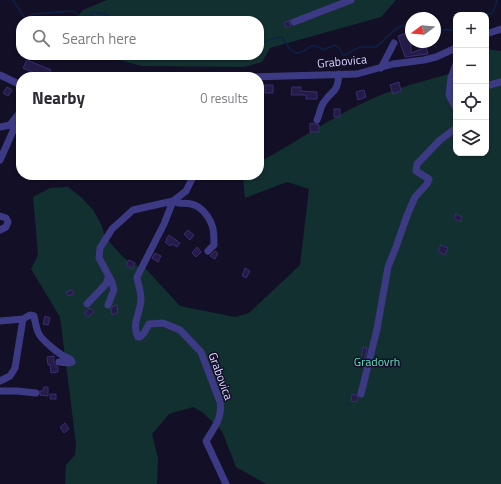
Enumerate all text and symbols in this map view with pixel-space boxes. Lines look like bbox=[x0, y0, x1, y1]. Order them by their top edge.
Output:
north arrow bbox=[405, 12, 441, 48]
map controls bbox=[453, 12, 489, 156]
button: + bbox=[453, 12, 489, 48]
search box bbox=[16, 16, 264, 60]
icon: search bbox=[30, 27, 52, 49]
text: Search here bbox=[62, 27, 136, 50]
button: − bbox=[453, 48, 489, 84]
street label: Grabovica bbox=[316, 49, 368, 73]
button: locate bbox=[453, 84, 489, 120]
text: Nearby bbox=[32, 85, 85, 111]
text: 0 results bbox=[200, 88, 248, 108]
button: layers bbox=[453, 120, 489, 156]
street label: Grabovica bbox=[204, 349, 238, 403]
park label: Gradovrh bbox=[354, 352, 400, 371]

